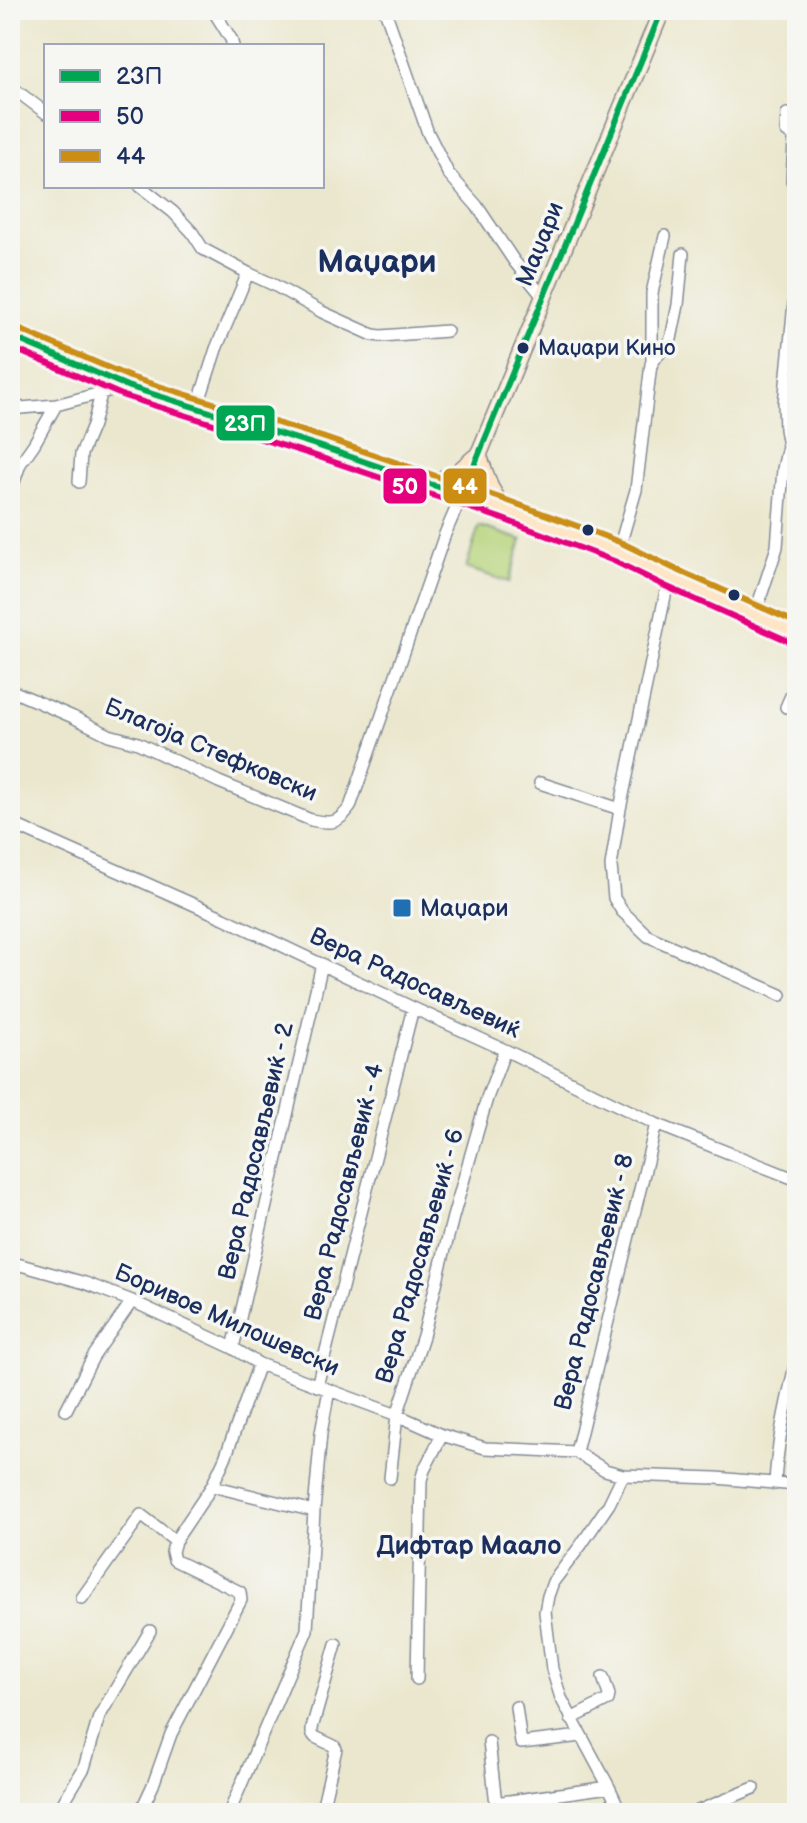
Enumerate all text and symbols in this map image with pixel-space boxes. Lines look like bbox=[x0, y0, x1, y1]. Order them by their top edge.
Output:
legend bbox=[44, 44, 324, 188]
text: 23П bbox=[116, 62, 162, 91]
text: 50 bbox=[116, 102, 144, 131]
text: 44 bbox=[116, 142, 146, 171]
street label: Маџари bbox=[510, 197, 570, 291]
district label: Маџари bbox=[317, 243, 437, 282]
place label: Маџари Кино bbox=[538, 335, 676, 362]
marker: Маџари Кино bbox=[515, 340, 531, 356]
line badge: 23П bbox=[215, 404, 276, 442]
text: 23П bbox=[224, 411, 266, 438]
line badge: 50 bbox=[382, 467, 428, 505]
line badge: 44 bbox=[442, 467, 488, 505]
text: 50 bbox=[392, 474, 418, 501]
text: 44 bbox=[452, 474, 478, 501]
unlabelled marker bbox=[580, 522, 596, 538]
unlabelled marker bbox=[726, 587, 742, 603]
street label: Благоја Стефковски bbox=[100, 692, 322, 808]
place label: Маџари bbox=[420, 894, 509, 923]
marker: Маџари bbox=[391, 897, 413, 919]
street label: Вера Радосављевиќ bbox=[305, 921, 526, 1045]
street label: Вера Радосављевиќ - 2 bbox=[212, 1019, 300, 1283]
street label: Вера Радосављевиќ - 4 bbox=[298, 1060, 390, 1323]
street label: Вера Радосављевиќ - 6 bbox=[370, 1125, 470, 1387]
street label: Вера Радосављевиќ - 8 bbox=[548, 1151, 640, 1413]
street label: Боривое Милошевски bbox=[110, 1257, 344, 1383]
district label: Дифтар Маало bbox=[377, 1531, 561, 1562]

